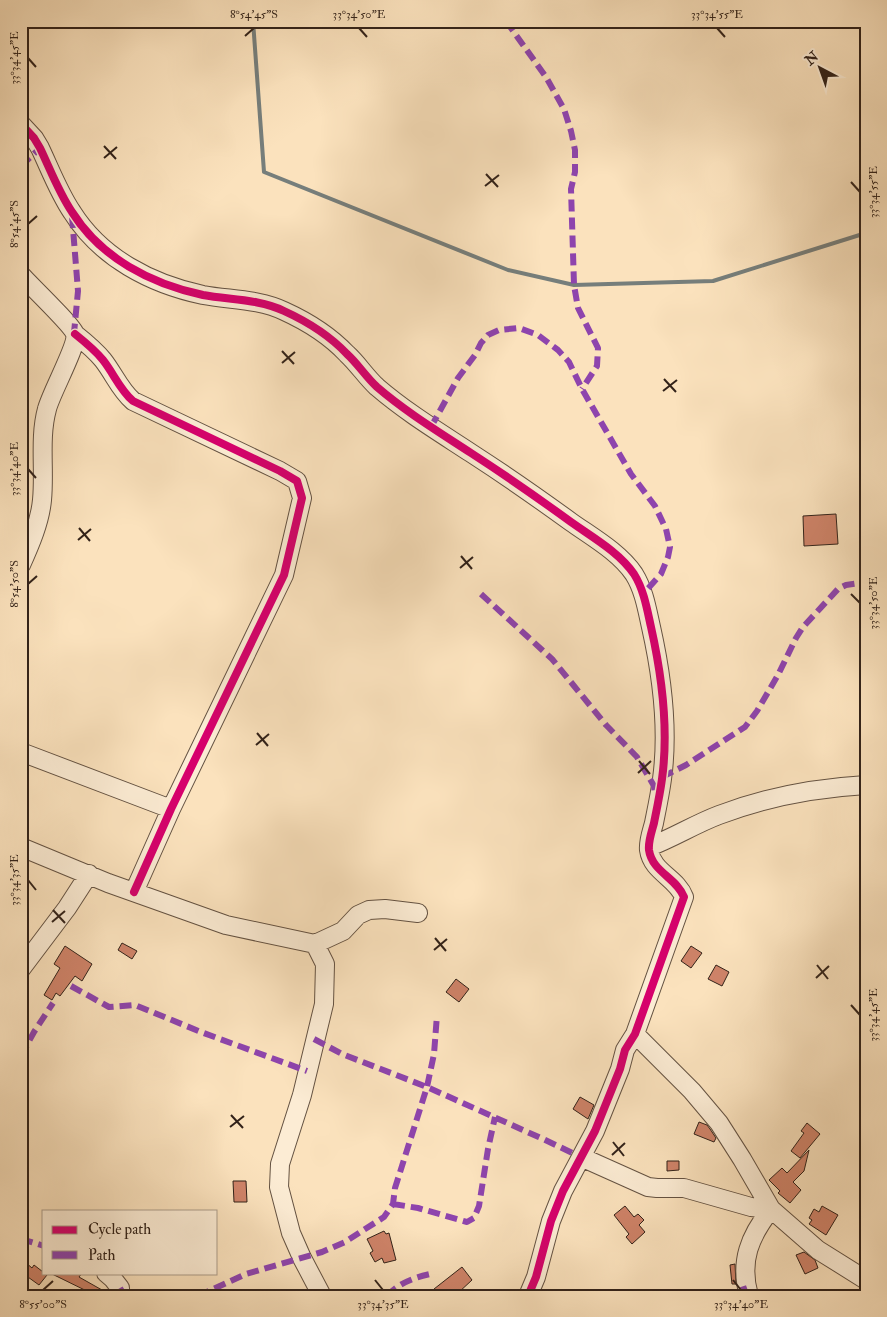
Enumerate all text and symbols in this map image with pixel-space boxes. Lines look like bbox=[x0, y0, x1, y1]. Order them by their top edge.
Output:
text: 8°54'45"S bbox=[230, 7, 278, 22]
text: 33°34'50"E bbox=[333, 7, 386, 22]
text: 33°34'55"E bbox=[691, 7, 743, 22]
text: 33°34'45"E bbox=[7, 31, 22, 85]
north arrow bbox=[794, 42, 844, 92]
text: N bbox=[801, 48, 822, 70]
text: 33°34'55"E bbox=[866, 166, 881, 218]
text: 8°54'45"S bbox=[7, 200, 22, 248]
text: 33°34'40"E bbox=[7, 442, 22, 496]
text: 8°54'50"S bbox=[7, 560, 22, 608]
text: 33°34'50"E bbox=[866, 576, 881, 629]
text: 33°34'35"E bbox=[7, 854, 22, 906]
text: 33°34'45"E bbox=[866, 988, 881, 1042]
legend bbox=[42, 1210, 218, 1274]
text: Cycle path bbox=[88, 1220, 151, 1240]
text: Path bbox=[88, 1246, 115, 1265]
text: 8°55'00"S bbox=[19, 1297, 67, 1312]
text: 33°34'35"E bbox=[357, 1297, 409, 1312]
text: 33°34'40"E bbox=[714, 1297, 768, 1312]

